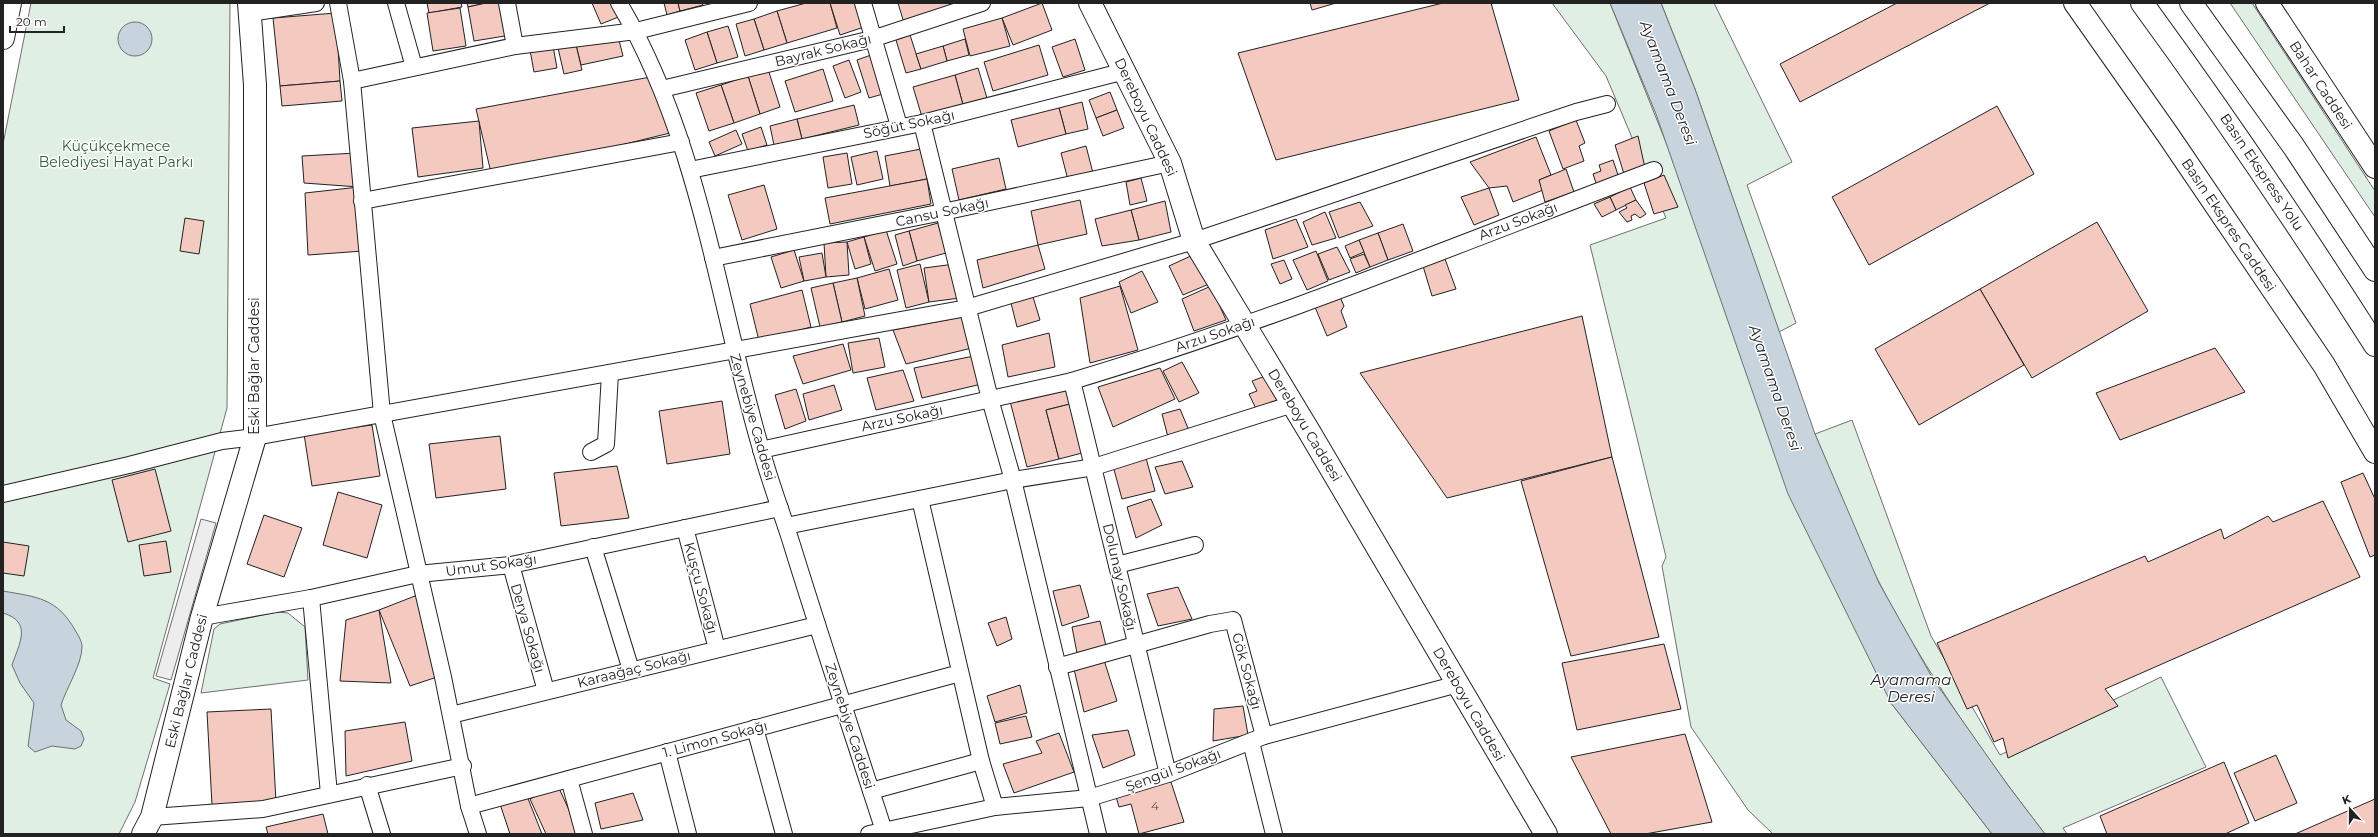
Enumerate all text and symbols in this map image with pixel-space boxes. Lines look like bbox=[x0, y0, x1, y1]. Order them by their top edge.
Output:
scale bar bbox=[10, 8, 64, 34]
text: 20 m bbox=[16, 14, 47, 29]
water label: Ayamama Deresi bbox=[1636, 17, 1701, 149]
street label: Bayrak Sokağı bbox=[773, 29, 873, 71]
street label: Bahar Caddesi bbox=[2286, 37, 2356, 133]
street label: Dereboyu Caddesi bbox=[1111, 55, 1181, 179]
street label: Söğüt Sokağı bbox=[862, 106, 956, 142]
street label: Basın Ekspress Yolu bbox=[2216, 110, 2308, 234]
park label: Küçükçekmece Belediyesi Hayat Parkı bbox=[39, 137, 193, 171]
street label: Basın Ekspres Caddesi bbox=[2178, 155, 2280, 295]
street label: Cansu Sokağı bbox=[894, 193, 990, 231]
street label: Arzu Sokağı bbox=[1476, 198, 1560, 244]
street label: Eski Bağlar Caddesi bbox=[245, 297, 263, 435]
street label: Arzu Sokağı bbox=[1173, 312, 1257, 356]
water label: Ayamama Deresi bbox=[1745, 321, 1806, 454]
street label: Zeynebiye Caddesi bbox=[726, 351, 780, 483]
street label: Dereboyu Caddesi bbox=[1264, 365, 1346, 485]
street label: Arzu Sokağı bbox=[859, 401, 945, 435]
street label: Dolunay Sokağı bbox=[1099, 522, 1141, 632]
street label: Kuşçu Sokağı bbox=[680, 540, 722, 636]
street label: Umut Sokağı bbox=[444, 550, 538, 580]
street label: Derya Sokağı bbox=[507, 581, 549, 675]
street label: Eski Bağlar Caddesi bbox=[161, 612, 211, 750]
street label: Gök Sokağı bbox=[1228, 631, 1266, 711]
street label: Dereboyu Caddesi bbox=[1429, 644, 1509, 764]
street label: Karaağaç Sokağı bbox=[575, 646, 693, 692]
street label: Zeynebiye Caddesi bbox=[821, 661, 879, 791]
water label: Ayamama Deresi bbox=[1870, 670, 1951, 706]
street label: 1. Limon Sokağı bbox=[661, 716, 769, 762]
street label: Şengül Sokağı bbox=[1123, 744, 1223, 796]
north arrow bbox=[2330, 789, 2370, 829]
text: K bbox=[2340, 791, 2354, 808]
house number: 4 bbox=[1151, 798, 1159, 813]

